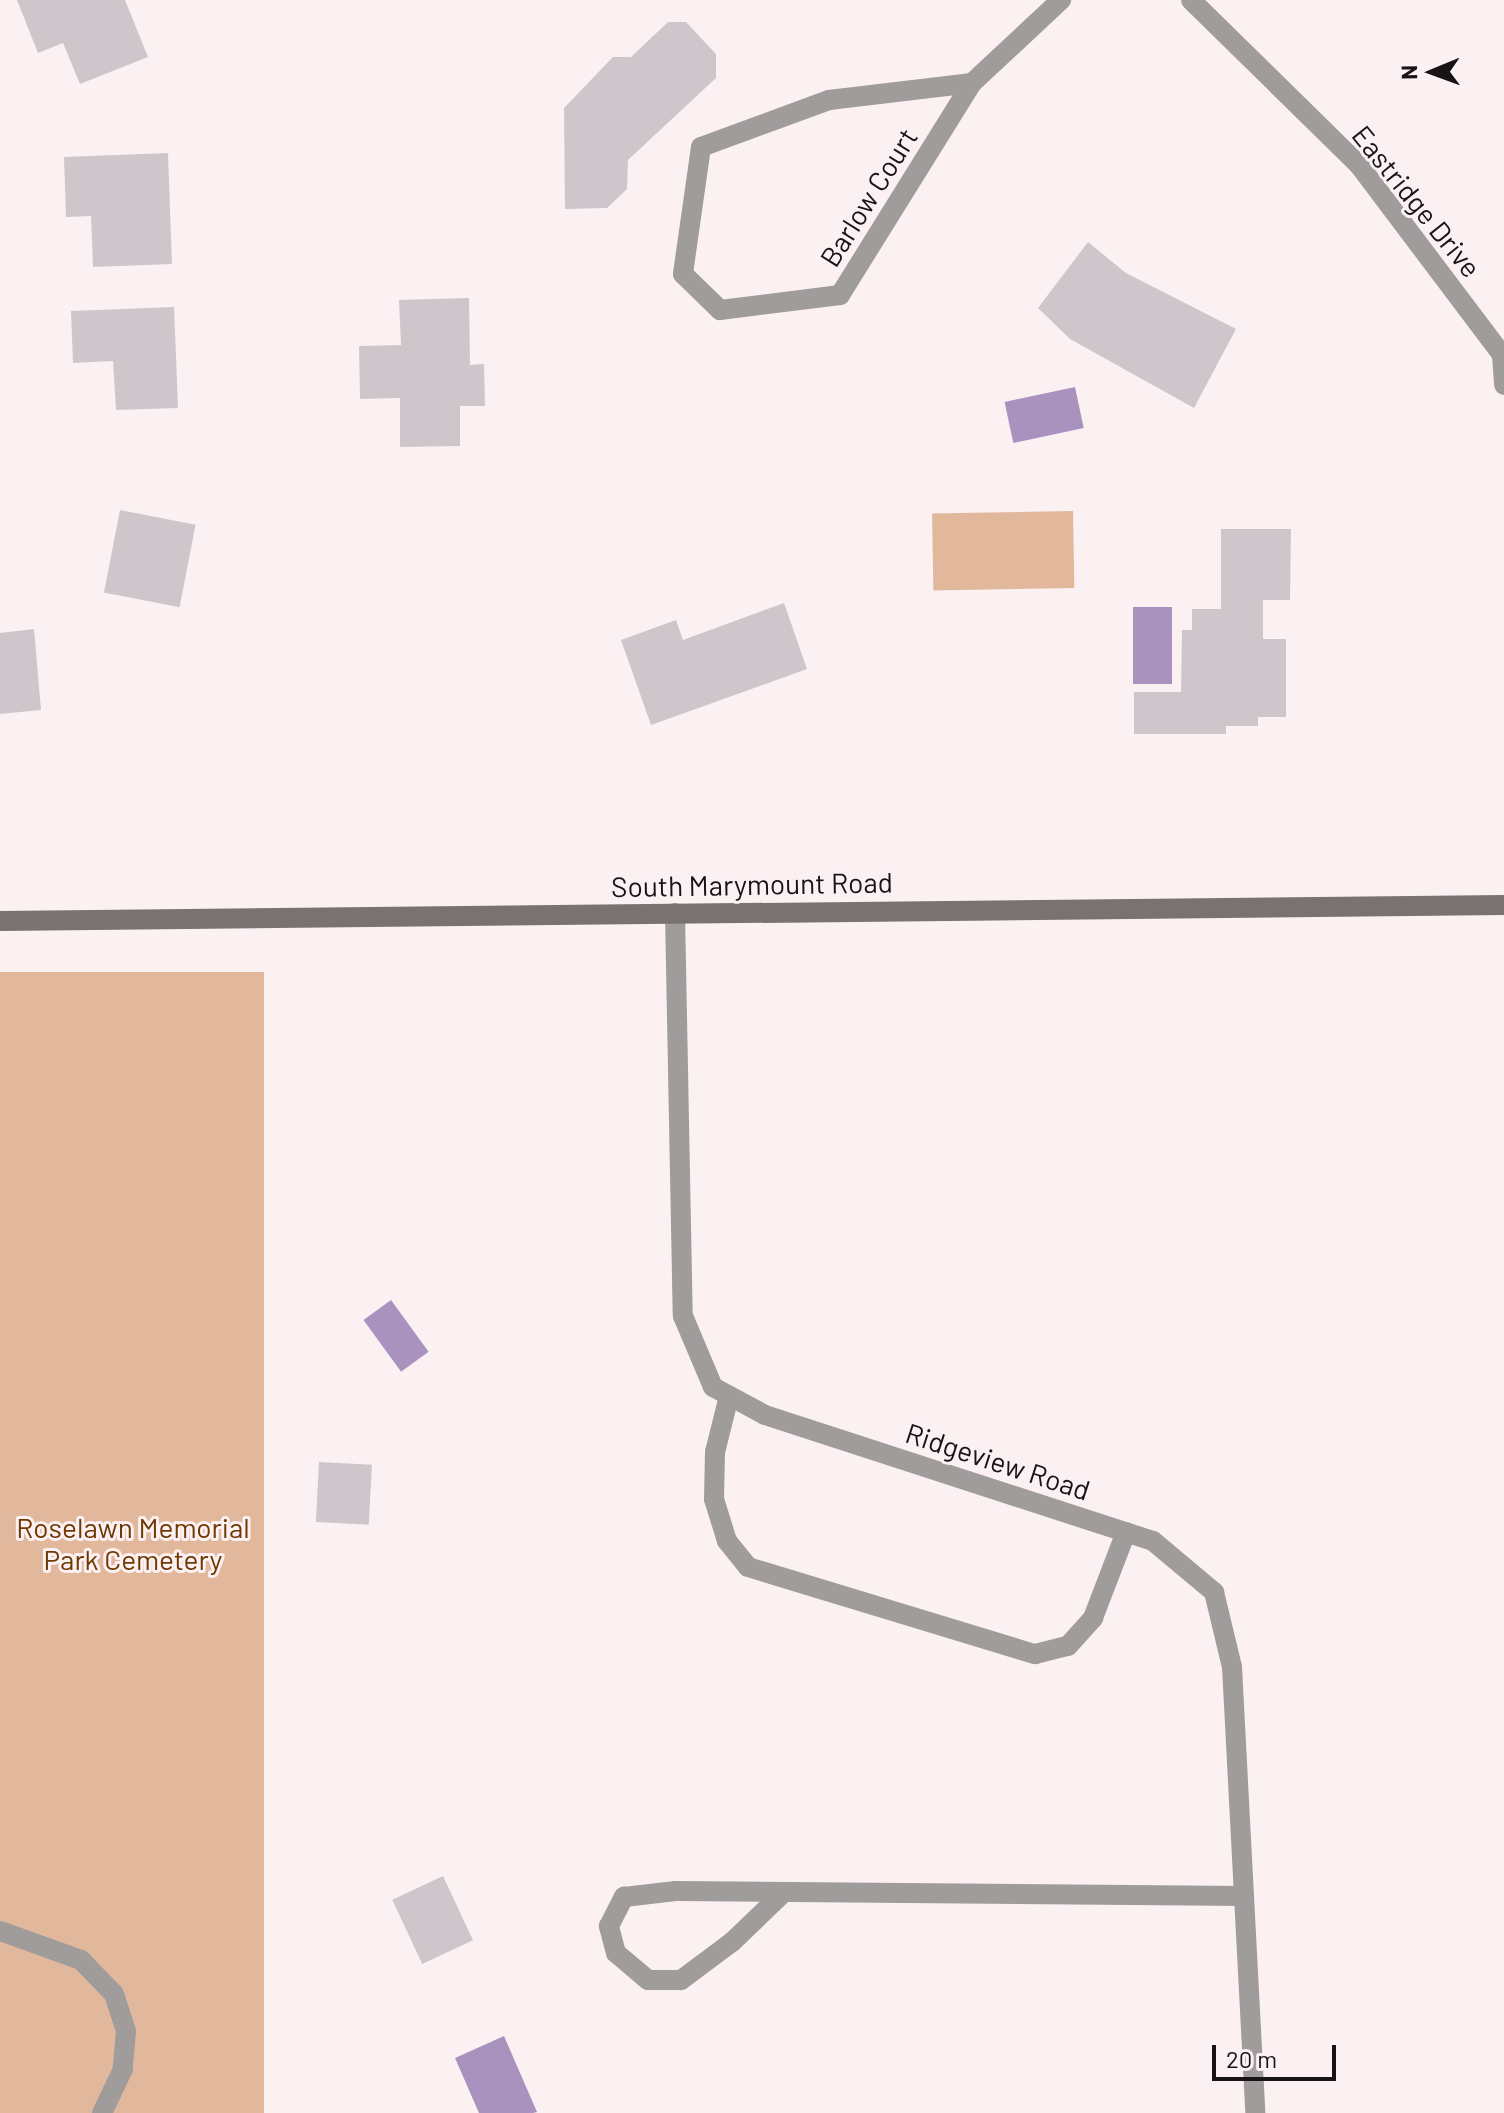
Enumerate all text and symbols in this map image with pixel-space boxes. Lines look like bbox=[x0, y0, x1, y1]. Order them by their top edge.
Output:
north arrow bbox=[1392, 32, 1472, 112]
text: N bbox=[1395, 65, 1421, 80]
street label: Eastridge Drive bbox=[1346, 118, 1488, 284]
street label: Barlow Court bbox=[812, 122, 924, 272]
street label: South Marymount Road bbox=[611, 865, 893, 903]
street label: Ridgeview Road bbox=[902, 1415, 1094, 1507]
park label: Roselawn Memorial Park Cemetery bbox=[16, 1510, 250, 1576]
scale bar bbox=[1216, 2029, 1340, 2079]
text: 20 m bbox=[1226, 2044, 1277, 2073]

